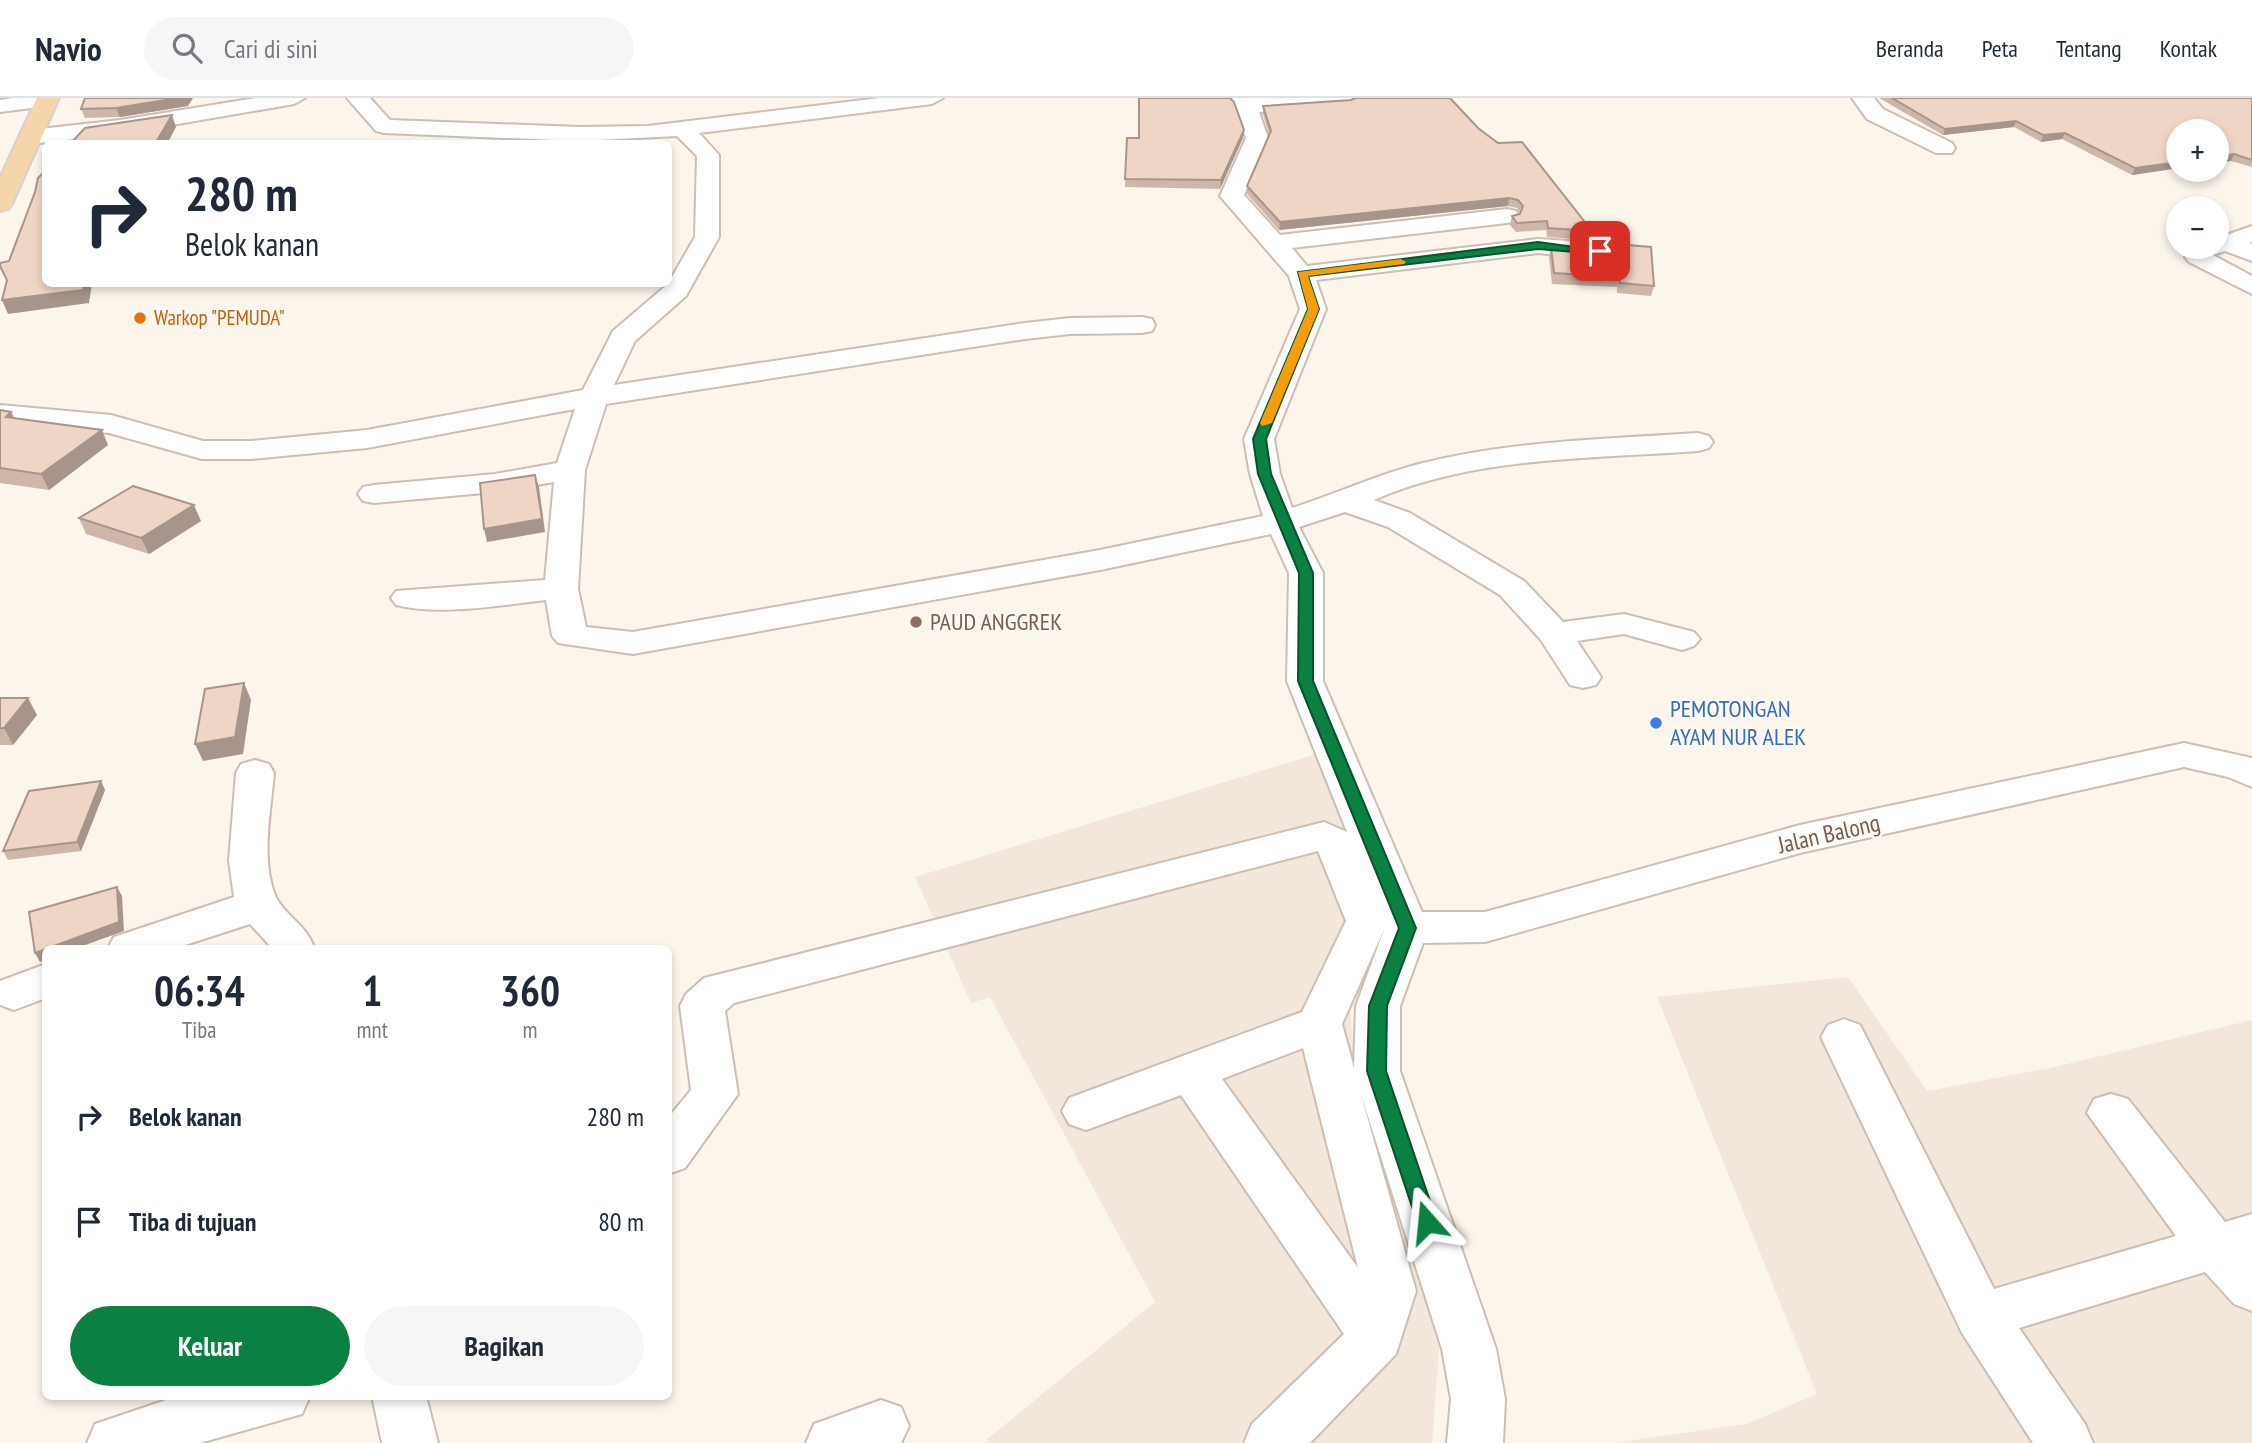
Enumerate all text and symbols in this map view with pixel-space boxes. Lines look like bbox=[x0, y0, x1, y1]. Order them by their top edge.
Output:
search box bbox=[144, 17, 634, 80]
text: Navio bbox=[35, 27, 102, 70]
icon: search bbox=[168, 29, 206, 67]
text: Cari di sini bbox=[224, 32, 318, 65]
text: Beranda bbox=[1876, 33, 1944, 64]
text: Peta bbox=[1982, 33, 2018, 64]
text: Tentang bbox=[2056, 33, 2122, 64]
text: Kontak bbox=[2160, 33, 2217, 64]
map controls bbox=[2166, 119, 2229, 259]
button: + bbox=[2166, 119, 2229, 182]
text: 280 m bbox=[185, 161, 298, 225]
icon: right bbox=[70, 168, 161, 259]
button: − bbox=[2166, 196, 2229, 259]
pin bbox=[1570, 221, 1630, 281]
text: Belok kanan bbox=[185, 223, 319, 265]
icon: arrive bbox=[1581, 232, 1619, 270]
place label: Warkop "PEMUDA" bbox=[154, 304, 285, 331]
marker: Warkop "PEMUDA" bbox=[132, 310, 148, 326]
place label: PAUD ANGGREK bbox=[930, 606, 1062, 637]
marker: PAUD ANGGREK bbox=[908, 614, 924, 630]
place label: PEMOTONGAN AYAM NUR ALEK bbox=[1670, 693, 1806, 752]
marker: PEMOTONGAN AYAM NUR ALEK bbox=[1648, 715, 1664, 731]
street label: Jalan Balong bbox=[1774, 807, 1883, 861]
text: 06:34 bbox=[154, 963, 245, 1018]
text: 1 bbox=[362, 963, 382, 1018]
text: 360 bbox=[500, 963, 560, 1018]
text: Tiba bbox=[182, 1015, 217, 1044]
text: mnt bbox=[357, 1015, 388, 1044]
text: m bbox=[523, 1015, 538, 1044]
icon: right bbox=[70, 1098, 108, 1136]
text: Belok kanan bbox=[129, 1100, 242, 1133]
text: 280 m bbox=[586, 1100, 644, 1133]
position arrow bbox=[1390, 1185, 1464, 1259]
icon: arrive bbox=[70, 1203, 108, 1241]
text: Tiba di tujuan bbox=[129, 1205, 257, 1238]
text: 80 m bbox=[598, 1205, 644, 1238]
button: Keluar bbox=[70, 1306, 350, 1386]
button: Bagikan bbox=[364, 1306, 644, 1386]

